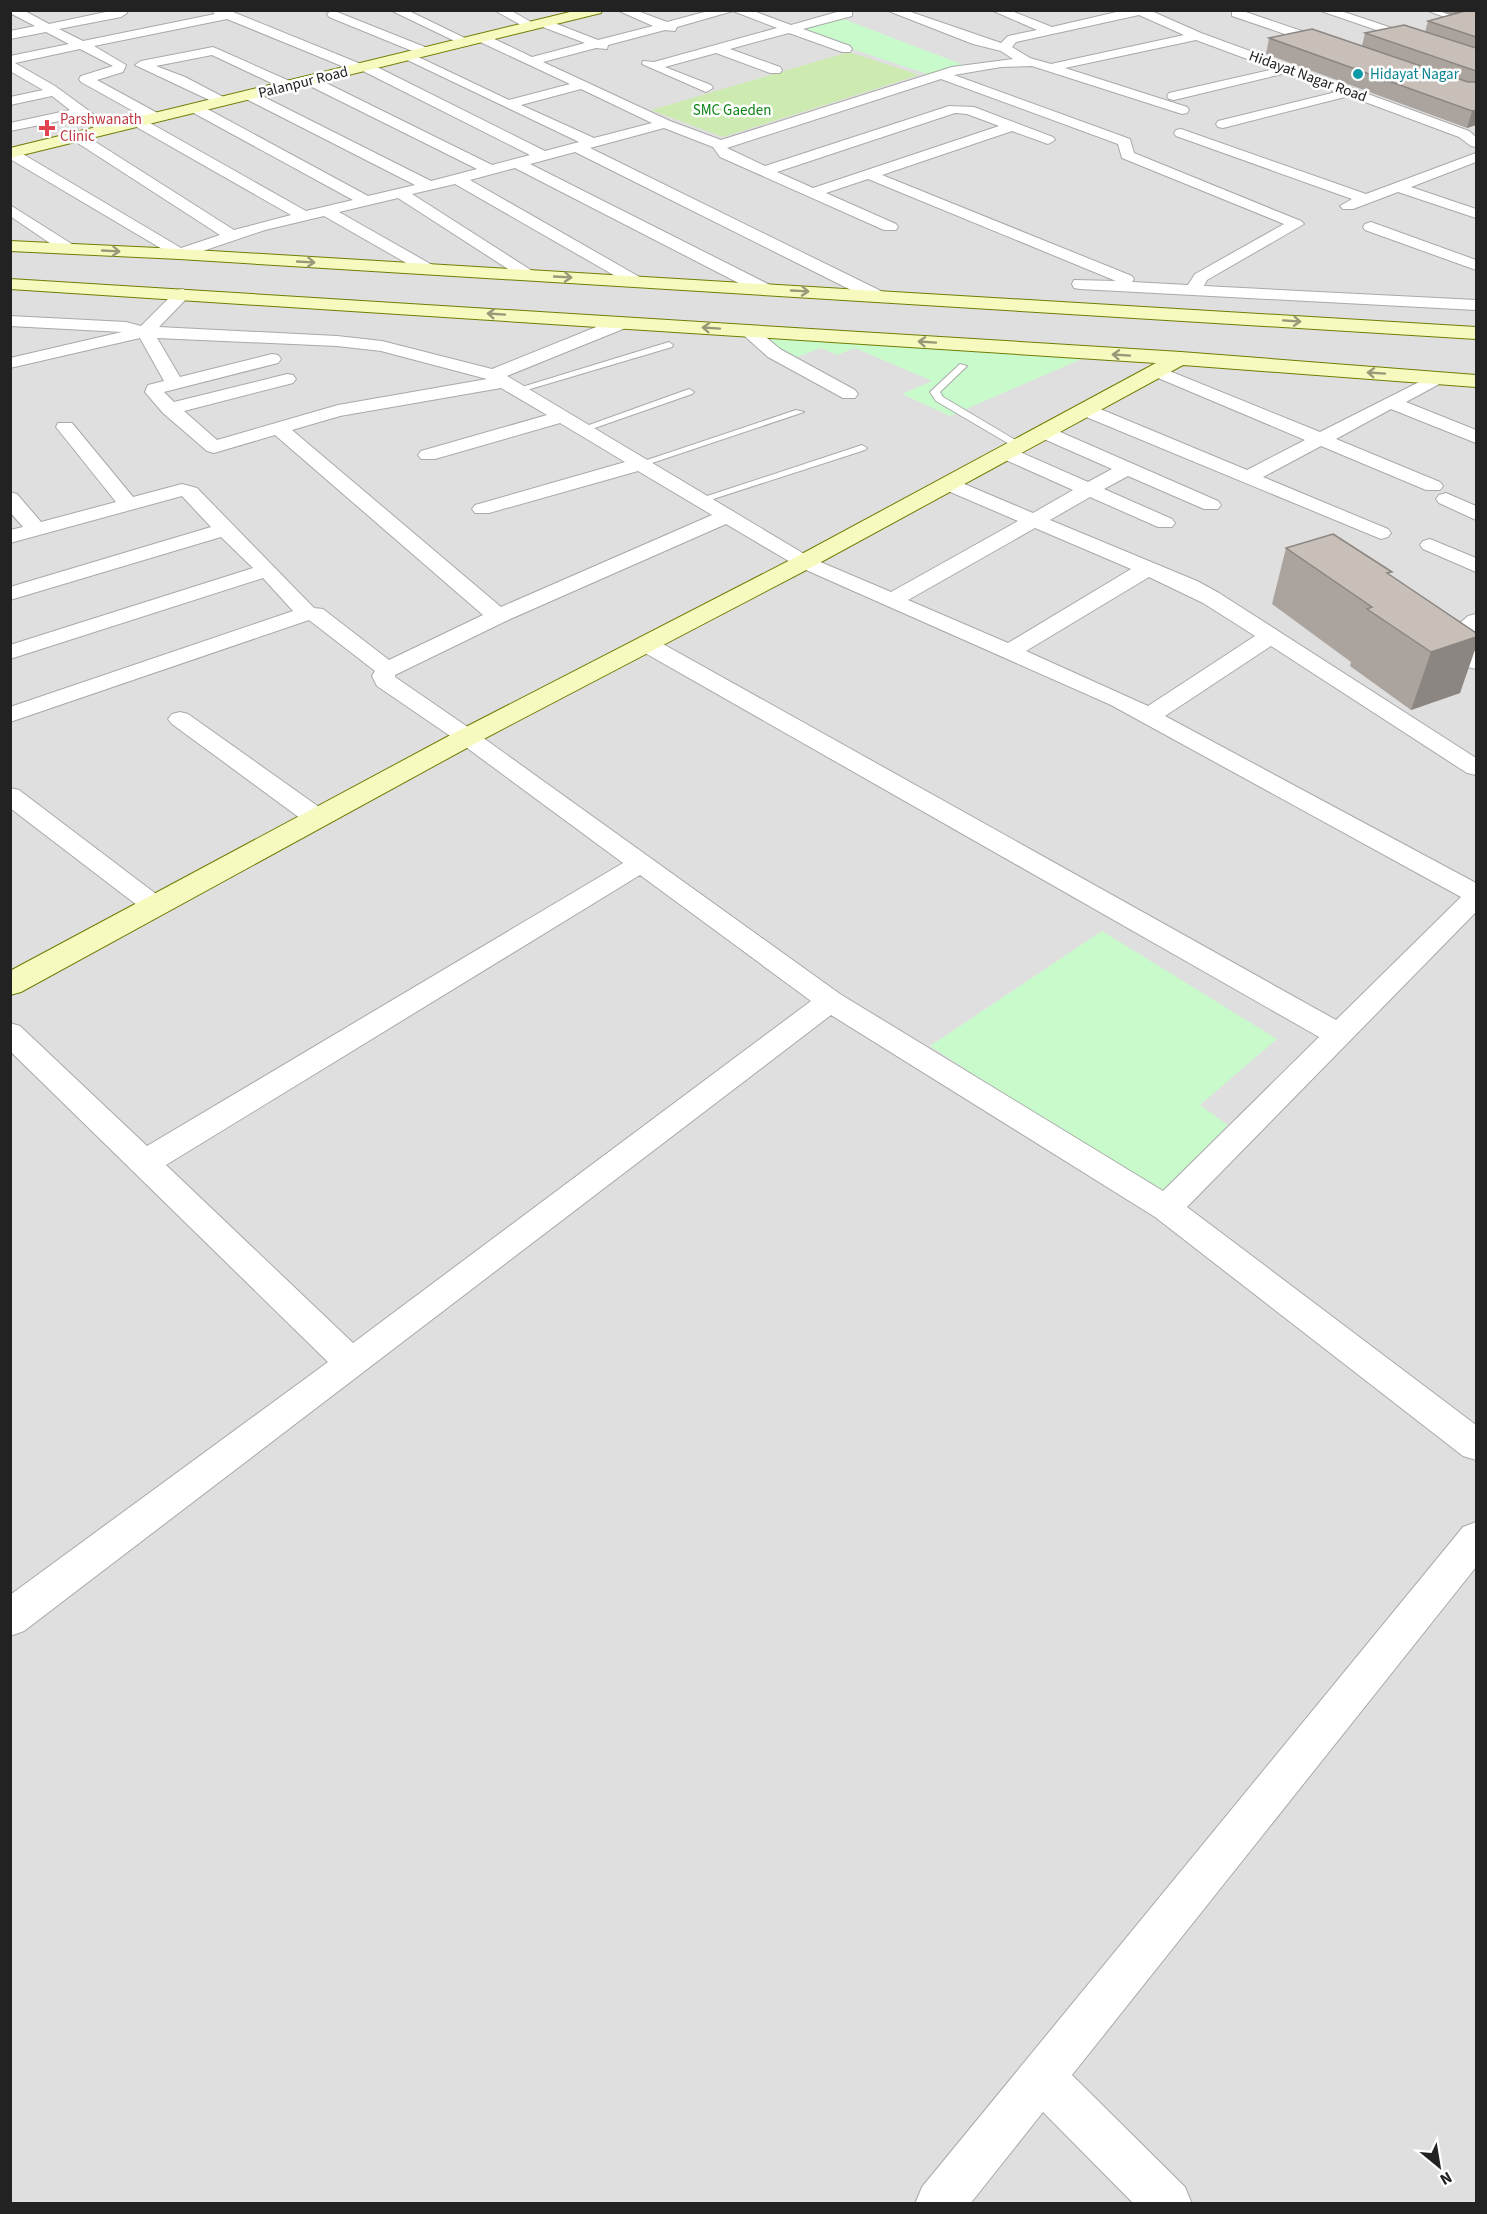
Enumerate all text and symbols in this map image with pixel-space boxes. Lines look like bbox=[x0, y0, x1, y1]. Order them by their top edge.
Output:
street label: Hidayat Nagar Road bbox=[1246, 45, 1370, 108]
street label: Palanpur Road bbox=[256, 61, 350, 104]
place label: Hidayat Nagar bbox=[1370, 64, 1460, 85]
marker: Hidayat Nagar bbox=[1351, 67, 1365, 81]
park label: SMC Gaeden bbox=[693, 100, 771, 121]
place label: Parshwanath Clinic bbox=[60, 109, 142, 147]
marker: Parshwanath Clinic bbox=[38, 119, 56, 137]
one-way arrow bbox=[100, 246, 120, 257]
one-way arrow bbox=[295, 256, 315, 267]
one-way arrow bbox=[553, 272, 573, 283]
one-way arrow bbox=[789, 286, 809, 297]
one-way arrow bbox=[486, 309, 506, 320]
one-way arrow bbox=[1281, 316, 1301, 327]
one-way arrow bbox=[702, 323, 722, 334]
one-way arrow bbox=[917, 337, 937, 348]
one-way arrow bbox=[1112, 349, 1132, 360]
one-way arrow bbox=[1367, 368, 1387, 379]
north arrow bbox=[1409, 2136, 1469, 2196]
text: N bbox=[1436, 2166, 1456, 2190]

